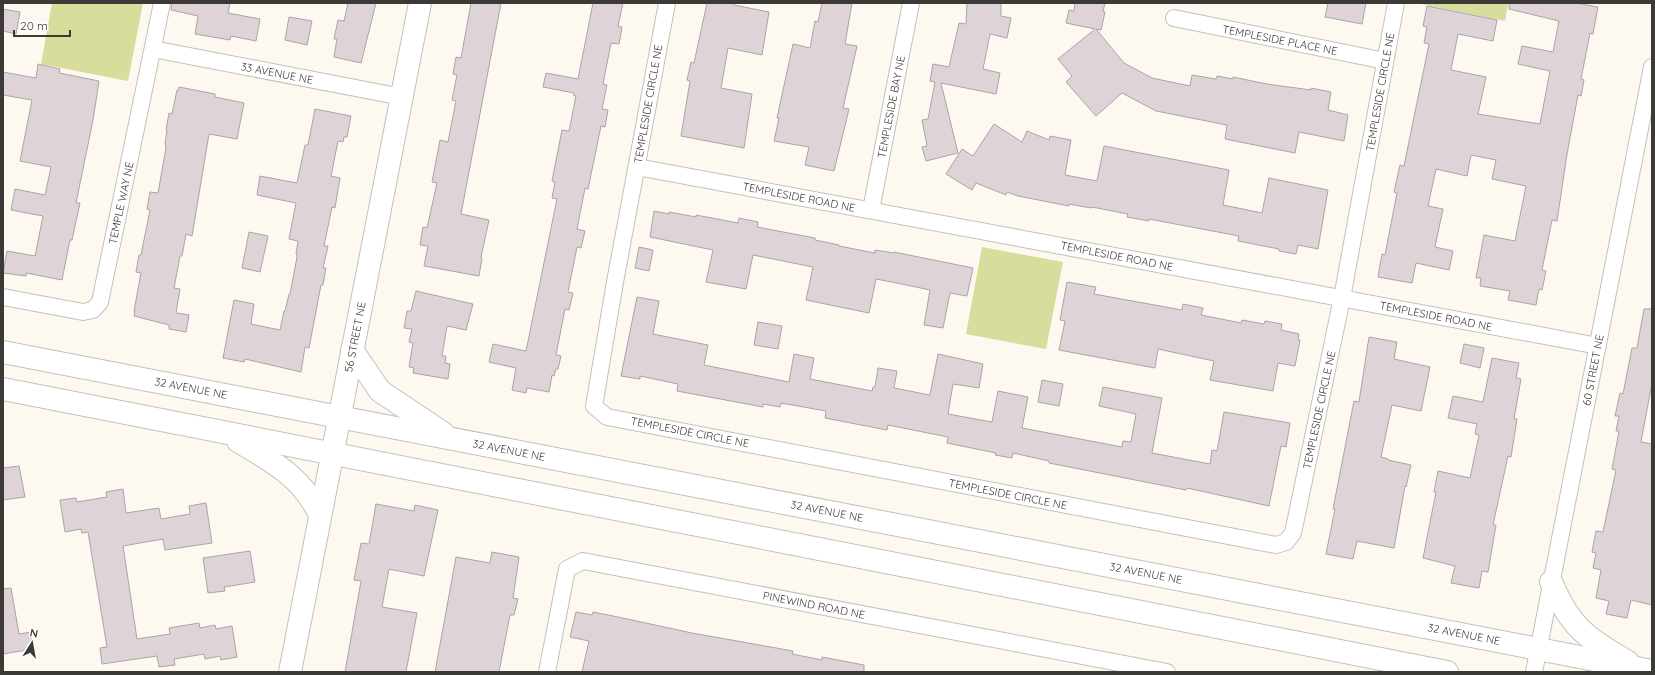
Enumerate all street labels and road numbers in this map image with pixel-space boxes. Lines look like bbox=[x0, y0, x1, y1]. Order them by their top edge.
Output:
street label: TEMPLESIDE PLACE NE bbox=[1221, 22, 1339, 58]
street label: TEMPLESIDE CIRCLE NE bbox=[1363, 31, 1397, 153]
street label: TEMPLESIDE CIRCLE NE bbox=[631, 43, 665, 165]
street label: TEMPLESIDE BAY NE bbox=[874, 55, 908, 159]
street label: 33 AVENUE NE bbox=[240, 59, 314, 87]
street label: TEMPLE WAY NE bbox=[105, 160, 137, 246]
street label: TEMPLESIDE ROAD NE bbox=[741, 179, 857, 215]
street label: TEMPLESIDE ROAD NE bbox=[1059, 238, 1175, 274]
street label: TEMPLESIDE ROAD NE bbox=[1378, 298, 1494, 334]
street label: 56 STREET NE bbox=[341, 301, 369, 373]
street label: 60 STREET NE bbox=[1579, 333, 1607, 407]
street label: TEMPLESIDE CIRCLE NE bbox=[1300, 350, 1338, 470]
street label: 32 AVENUE NE bbox=[153, 374, 229, 402]
street label: TEMPLESIDE CIRCLE NE bbox=[630, 414, 750, 450]
street label: 32 AVENUE NE bbox=[471, 436, 547, 464]
street label: TEMPLESIDE CIRCLE NE bbox=[948, 476, 1068, 512]
street label: 32 AVENUE NE bbox=[789, 497, 865, 525]
street label: 32 AVENUE NE bbox=[1108, 559, 1184, 587]
street label: PINEWIND ROAD NE bbox=[762, 588, 866, 622]
street label: 32 AVENUE NE bbox=[1426, 620, 1502, 648]

